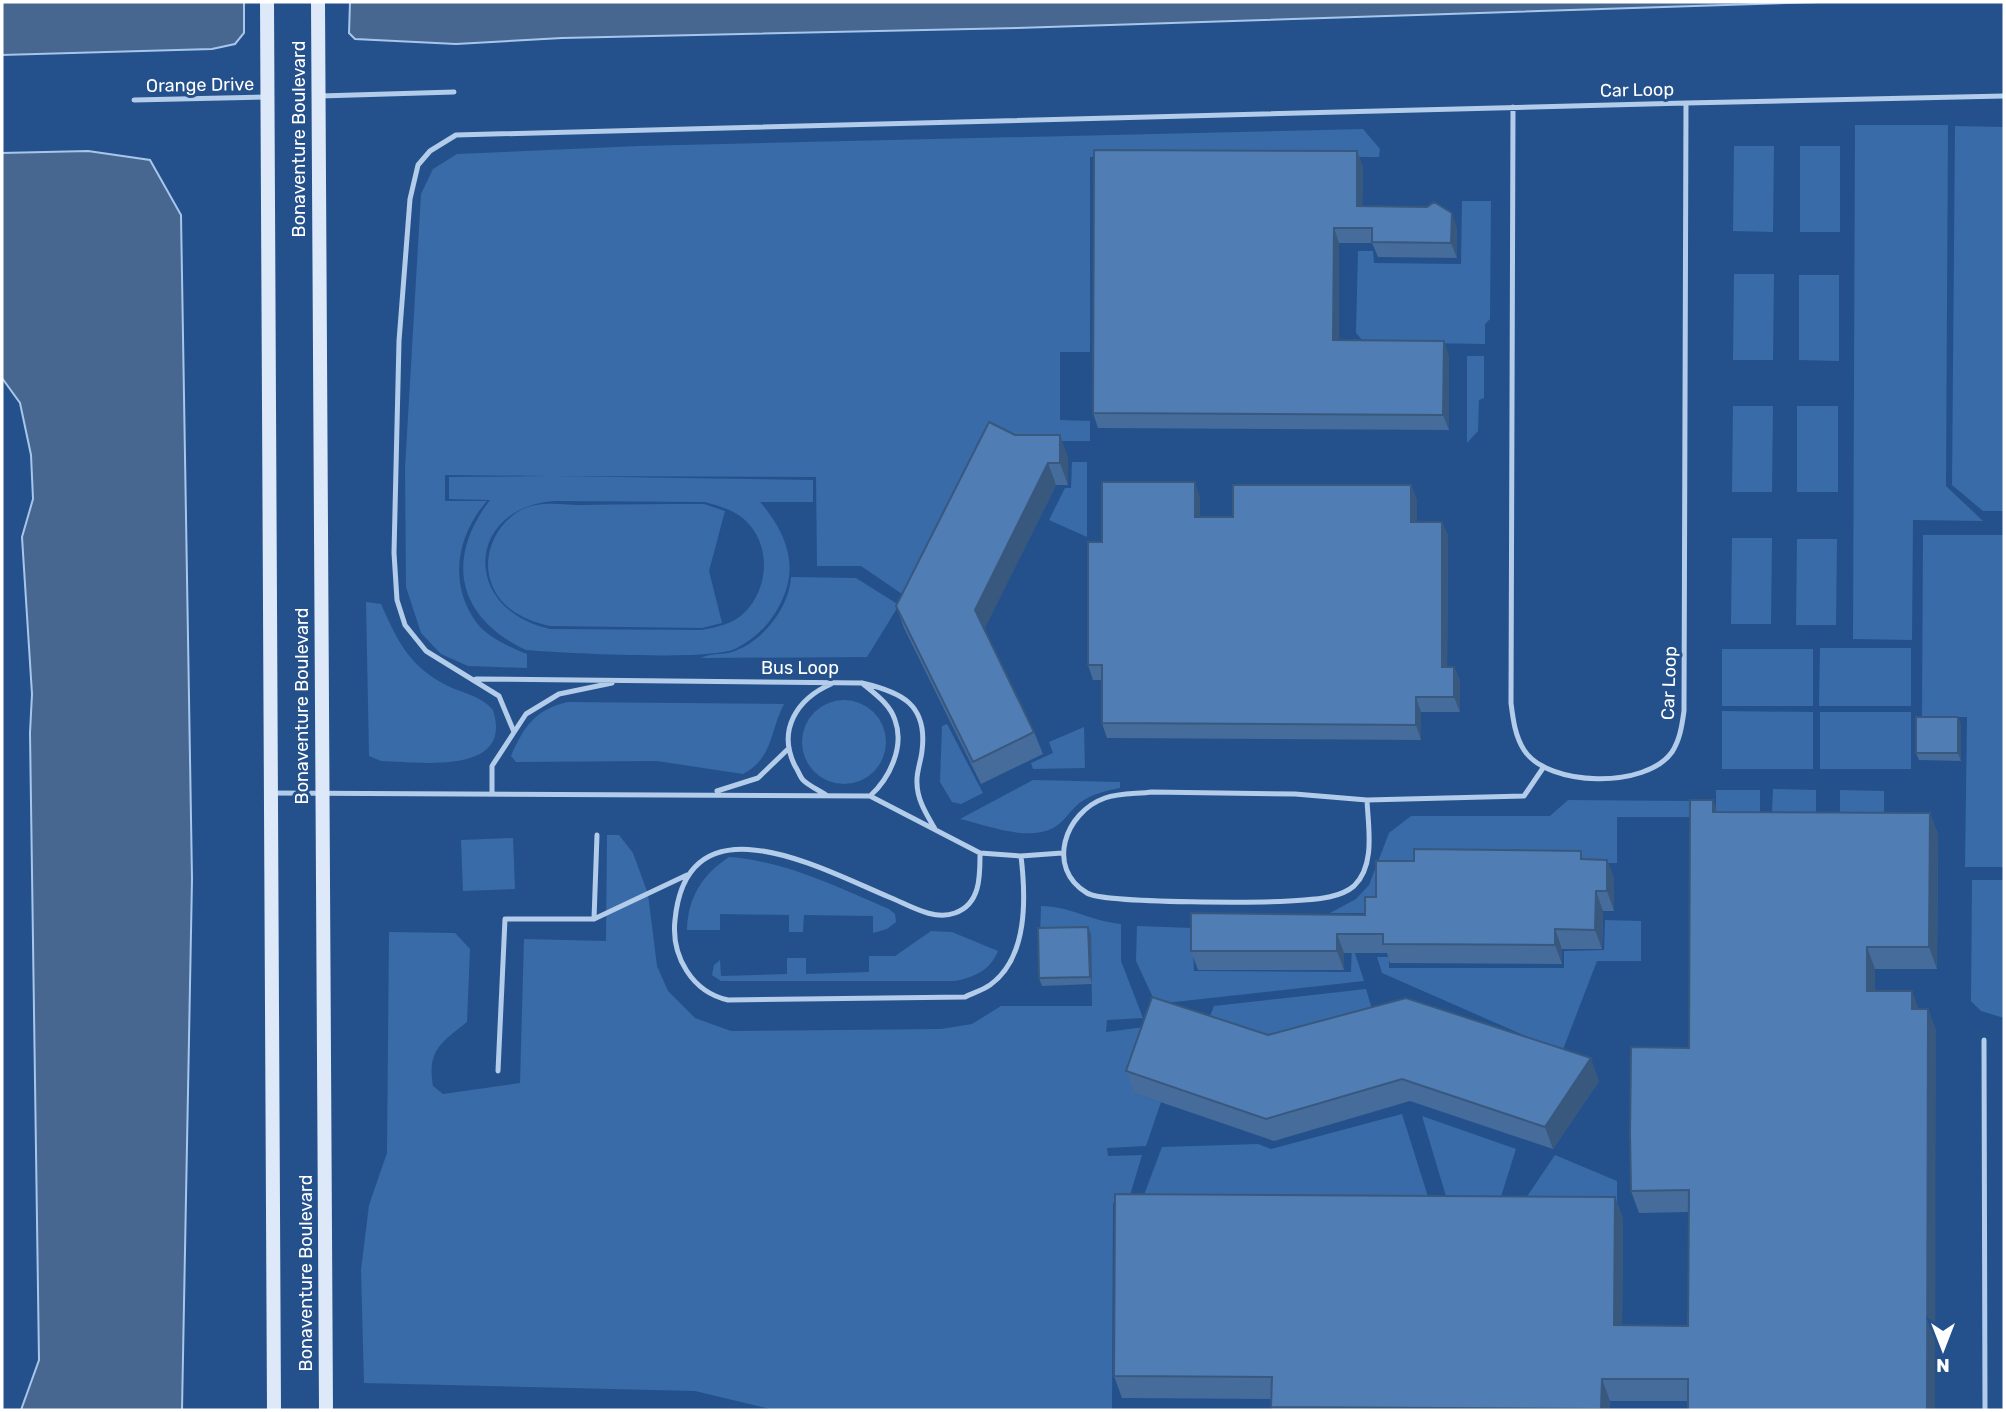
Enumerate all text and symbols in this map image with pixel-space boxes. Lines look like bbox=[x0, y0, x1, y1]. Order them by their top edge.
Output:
street label: Bonaventure Boulevard bbox=[288, 41, 310, 237]
street label: Orange Drive bbox=[146, 73, 254, 97]
street label: Car Loop bbox=[1600, 78, 1674, 102]
street label: Bonaventure Boulevard bbox=[291, 608, 313, 804]
street label: Car Loop bbox=[1657, 646, 1681, 720]
street label: Bus Loop bbox=[761, 657, 839, 679]
street label: Bonaventure Boulevard bbox=[295, 1175, 317, 1371]
north arrow bbox=[1908, 1314, 1978, 1384]
text: N bbox=[1936, 1354, 1950, 1377]

